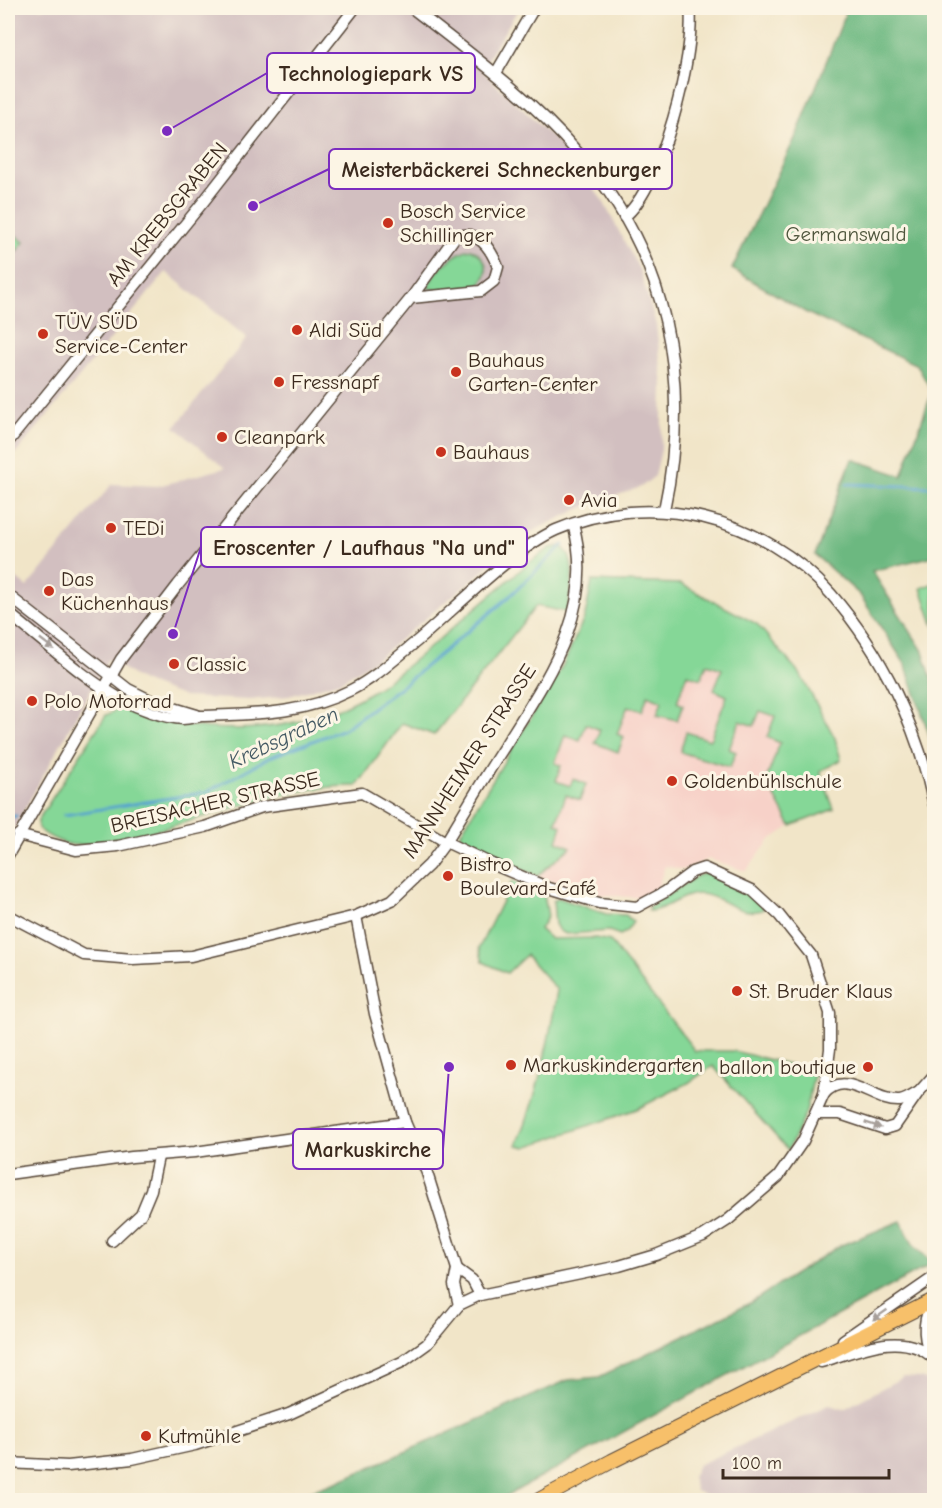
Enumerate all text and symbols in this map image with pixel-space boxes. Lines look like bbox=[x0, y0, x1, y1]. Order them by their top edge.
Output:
callout: Technologiepark VS bbox=[267, 53, 475, 93]
text: Technologiepark VS bbox=[279, 61, 463, 87]
street label: AM KREBSGRABEN bbox=[102, 137, 232, 291]
callout: Meisterbäckerei Schneckenburger bbox=[329, 149, 672, 189]
text: Meisterbäckerei Schneckenburger bbox=[341, 157, 661, 183]
place label: Bosch Service Schillinger bbox=[400, 199, 526, 247]
marker: Bosch Service Schillinger bbox=[381, 216, 395, 230]
park label: Germanswald bbox=[785, 222, 907, 246]
place label: TÜV SÜD Service-Center bbox=[55, 310, 188, 358]
place label: Aldi Süd bbox=[309, 318, 382, 342]
marker: Aldi Süd bbox=[290, 323, 304, 337]
marker: TÜV SÜD Service-Center bbox=[36, 327, 50, 341]
place label: Bauhaus Garten-Center bbox=[468, 348, 598, 396]
marker: Bauhaus Garten-Center bbox=[449, 365, 463, 379]
place label: Fressnapf bbox=[291, 370, 380, 394]
marker: Fressnapf bbox=[272, 375, 286, 389]
place label: Cleanpark bbox=[234, 425, 325, 449]
marker: Cleanpark bbox=[215, 430, 229, 444]
place label: Bauhaus bbox=[453, 440, 529, 464]
marker: Bauhaus bbox=[434, 445, 448, 459]
place label: Avia bbox=[581, 488, 618, 512]
marker: Avia bbox=[562, 493, 576, 507]
place label: TEDi bbox=[123, 516, 165, 540]
marker: TEDi bbox=[104, 521, 118, 535]
callout: Eroscenter / Laufhaus "Na und" bbox=[201, 527, 527, 567]
text: Eroscenter / Laufhaus "Na und" bbox=[213, 535, 515, 561]
place label: Das Küchenhaus bbox=[61, 567, 169, 615]
marker: Das Küchenhaus bbox=[42, 584, 56, 598]
one-way arrow bbox=[39, 637, 55, 650]
place label: Classic bbox=[186, 652, 247, 676]
marker: Classic bbox=[167, 657, 181, 671]
street label: MANNHEIMER STRASSE bbox=[397, 660, 541, 862]
place label: Polo Motorrad bbox=[44, 689, 172, 713]
marker: Polo Motorrad bbox=[25, 694, 39, 708]
water label: Krebsgraben bbox=[224, 701, 343, 775]
street label: BREISACHER STRASSE bbox=[108, 766, 322, 838]
place label: Goldenbühlschule bbox=[684, 769, 842, 793]
marker: Goldenbühlschule bbox=[665, 774, 679, 788]
place label: Bistro Boulevard-Café bbox=[460, 852, 596, 900]
marker: Bistro Boulevard-Café bbox=[441, 869, 455, 883]
place label: St. Bruder Klaus bbox=[749, 979, 893, 1003]
marker: St. Bruder Klaus bbox=[730, 984, 744, 998]
place label: Markuskindergarten bbox=[523, 1053, 703, 1077]
place label: ballon boutique bbox=[719, 1055, 856, 1079]
marker: Markuskindergarten bbox=[504, 1058, 518, 1072]
marker: ballon boutique bbox=[861, 1060, 875, 1074]
one-way arrow bbox=[865, 1121, 883, 1131]
callout: Markuskirche bbox=[293, 1129, 443, 1169]
text: Markuskirche bbox=[305, 1137, 431, 1163]
one-way arrow bbox=[872, 1309, 888, 1320]
place label: Kutmühle bbox=[158, 1424, 241, 1448]
marker: Kutmühle bbox=[139, 1429, 153, 1443]
scale bar bbox=[723, 1442, 890, 1480]
text: 100 m bbox=[732, 1453, 782, 1474]

